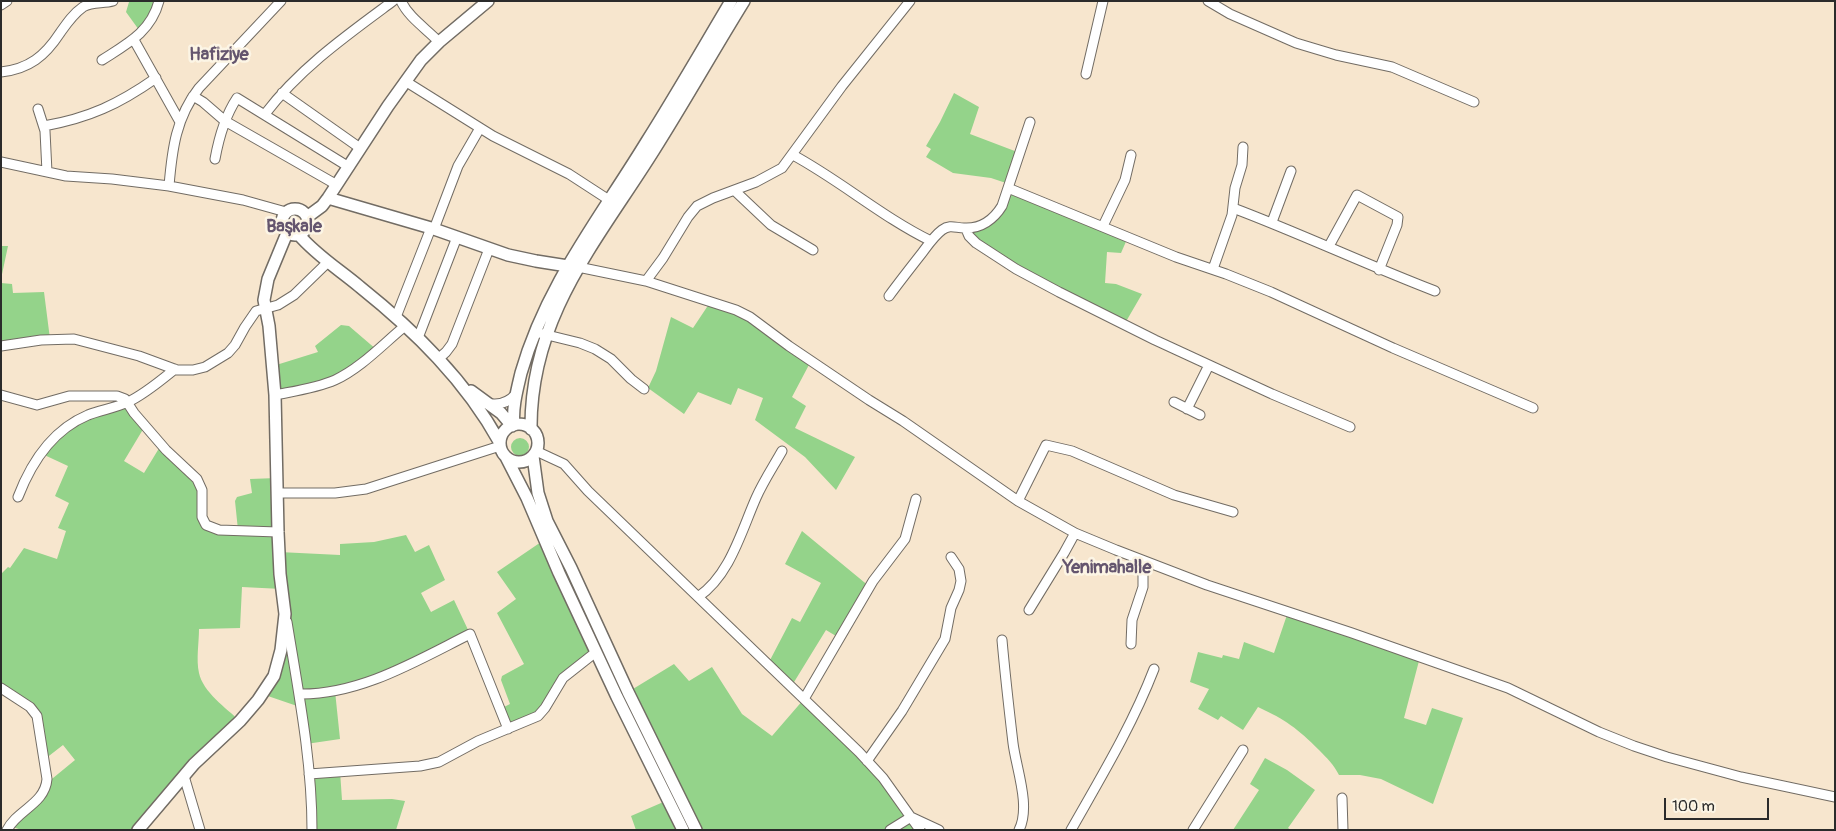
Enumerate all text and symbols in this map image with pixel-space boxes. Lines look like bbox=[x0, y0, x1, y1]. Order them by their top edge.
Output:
district label: Hafiziye bbox=[189, 44, 249, 66]
district label: Başkale bbox=[266, 216, 322, 238]
district label: Yenimahalle bbox=[1063, 557, 1151, 579]
scale bar bbox=[1666, 788, 1771, 820]
text: 100 m bbox=[1672, 797, 1715, 816]

